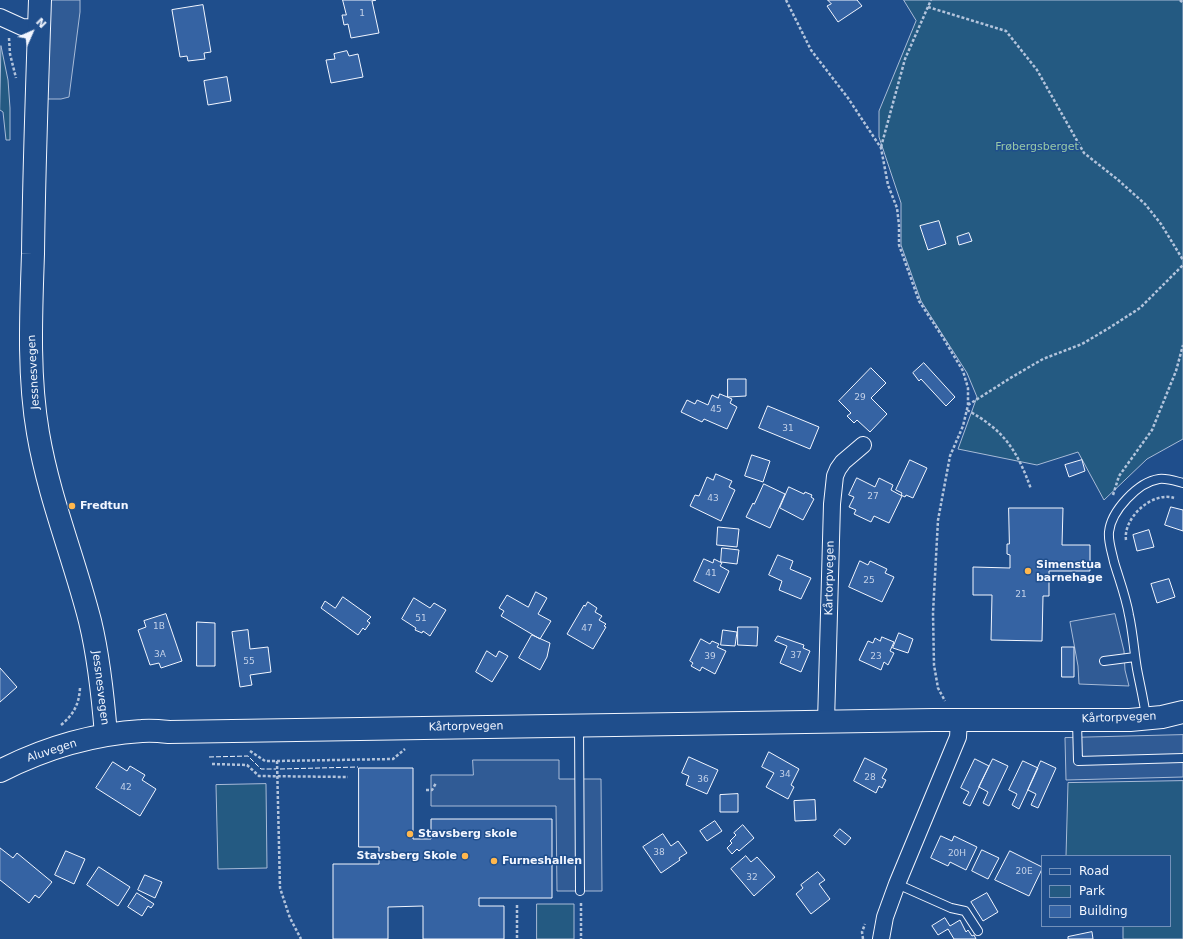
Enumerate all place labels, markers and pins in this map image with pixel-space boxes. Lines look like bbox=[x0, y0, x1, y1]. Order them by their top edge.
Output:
place label: Fredtun bbox=[80, 499, 128, 513]
marker: Fredtun bbox=[67, 501, 77, 511]
place label: Simenstua barnehage bbox=[1036, 558, 1103, 584]
marker: Simenstua barnehage bbox=[1023, 566, 1033, 576]
place label: Stavsberg skole bbox=[418, 827, 517, 841]
marker: Stavsberg skole bbox=[405, 829, 415, 839]
place label: Stavsberg Skole bbox=[356, 849, 457, 863]
marker: Stavsberg Skole bbox=[460, 851, 470, 861]
place label: Furneshallen bbox=[502, 854, 582, 868]
marker: Furneshallen bbox=[489, 856, 499, 866]

